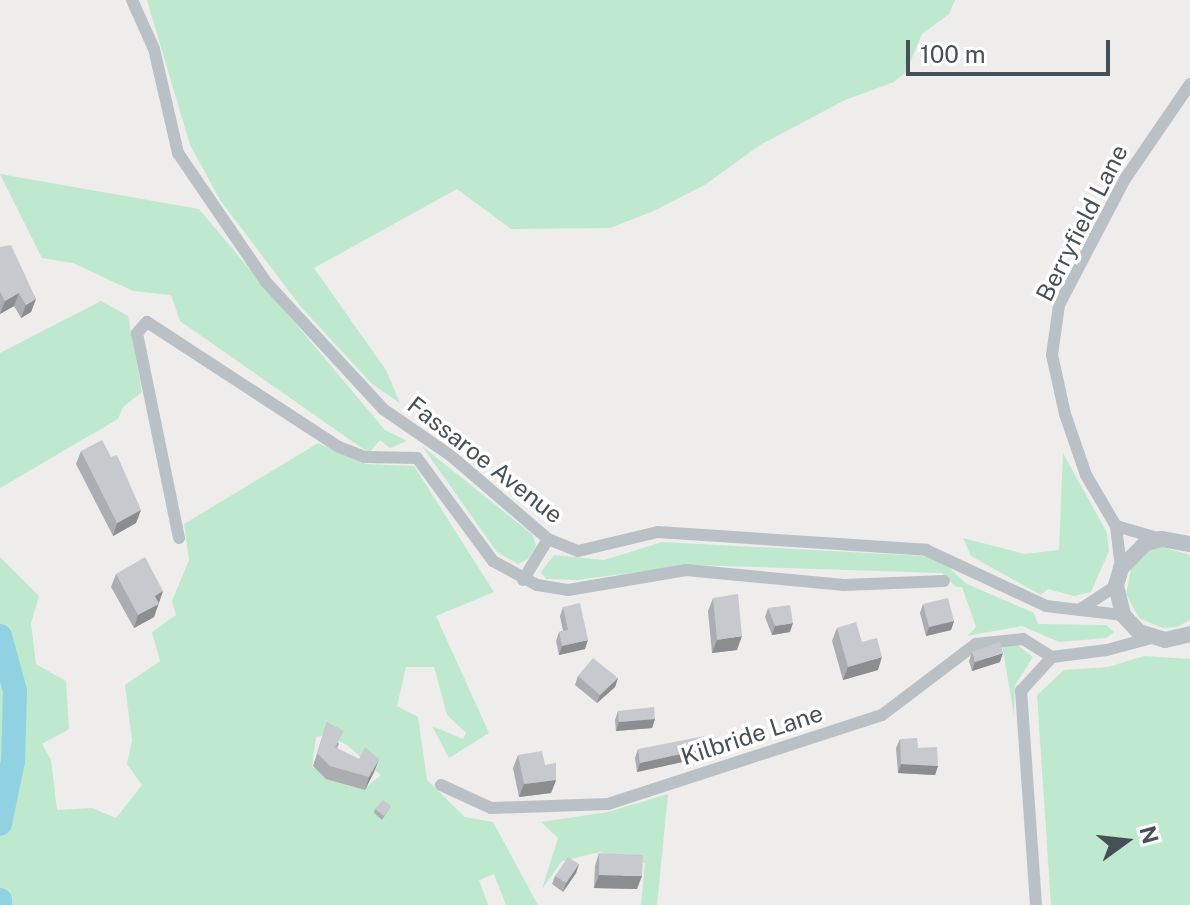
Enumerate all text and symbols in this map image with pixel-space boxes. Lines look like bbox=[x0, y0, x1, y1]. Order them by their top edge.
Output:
scale bar bbox=[910, 24, 1114, 74]
text: 100 m bbox=[920, 40, 986, 68]
street label: Berryfield Lane bbox=[1030, 140, 1134, 306]
street label: Fassaroe Avenue bbox=[402, 390, 568, 530]
street label: Kilbride Lane bbox=[678, 699, 826, 771]
north arrow bbox=[1086, 801, 1166, 881]
text: N bbox=[1134, 823, 1164, 846]

